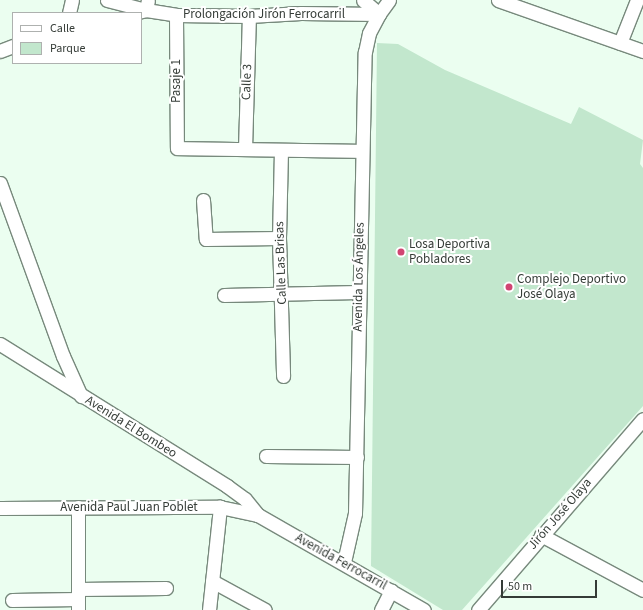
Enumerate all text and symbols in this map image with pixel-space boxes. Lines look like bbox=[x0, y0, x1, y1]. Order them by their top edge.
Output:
street label: Prolongación Jirón Ferrocarril bbox=[183, 6, 345, 22]
legend bbox=[12, 12, 142, 64]
text: Calle bbox=[50, 20, 75, 37]
text: Parque bbox=[50, 40, 86, 57]
street label: Pasaje 1 bbox=[168, 59, 184, 103]
street label: Calle 3 bbox=[239, 64, 255, 100]
street label: Calle Las Brisas bbox=[272, 221, 290, 305]
street label: Avenida Los Ángeles bbox=[350, 222, 368, 332]
place label: Losa Deportiva Pobladores bbox=[409, 237, 490, 268]
marker: Losa Deportiva Pobladores bbox=[396, 247, 406, 257]
place label: Complejo Deportivo José Olaya bbox=[517, 272, 626, 303]
marker: Complejo Deportivo José Olaya bbox=[504, 282, 514, 292]
street label: Avenida El Bombeo bbox=[82, 393, 180, 461]
street label: Jirón José Olaya bbox=[525, 475, 595, 553]
street label: Avenida Paul Juan Poblet bbox=[60, 499, 198, 515]
street label: Avenida Ferrocarril bbox=[292, 530, 390, 594]
scale bar bbox=[503, 572, 599, 598]
text: 50 m bbox=[508, 578, 532, 595]

